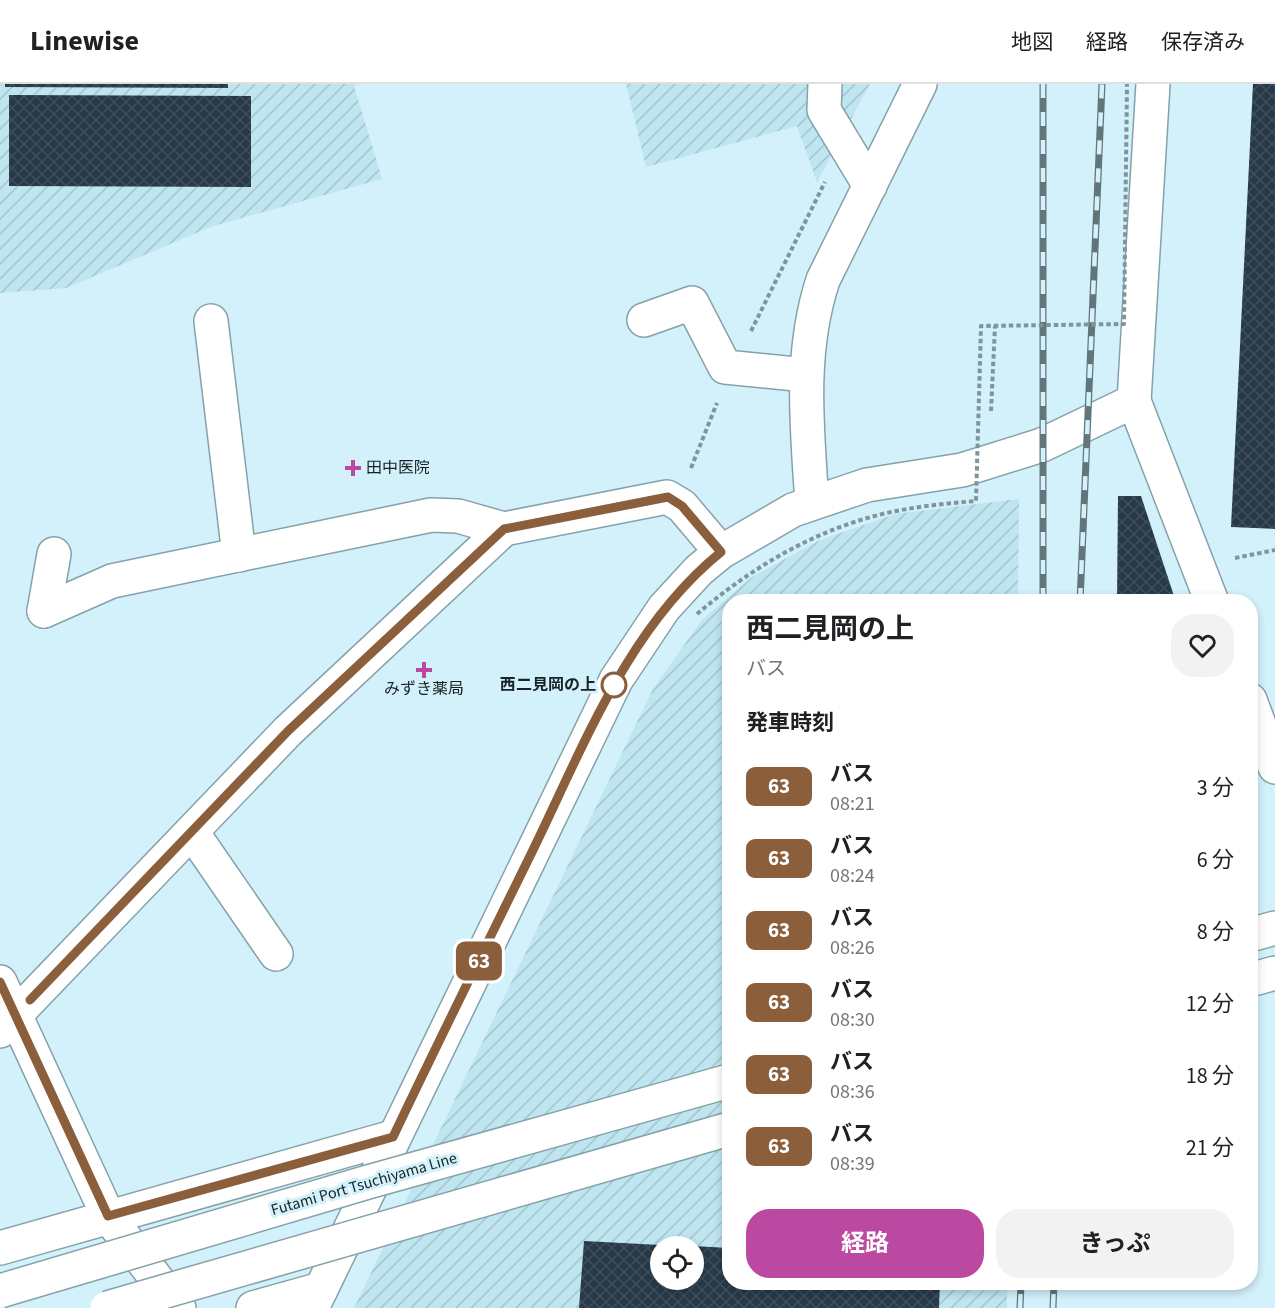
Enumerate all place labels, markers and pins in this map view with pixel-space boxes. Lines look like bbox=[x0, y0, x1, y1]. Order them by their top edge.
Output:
place label: 田中医院 bbox=[366, 457, 430, 479]
marker: 田中医院 bbox=[344, 459, 362, 477]
marker: みずき薬局 bbox=[417, 663, 431, 677]
marker: 西二見岡の上 bbox=[601, 672, 627, 698]
place label: 西二見岡の上 bbox=[500, 674, 596, 696]
place label: みずき薬局 bbox=[384, 678, 464, 700]

